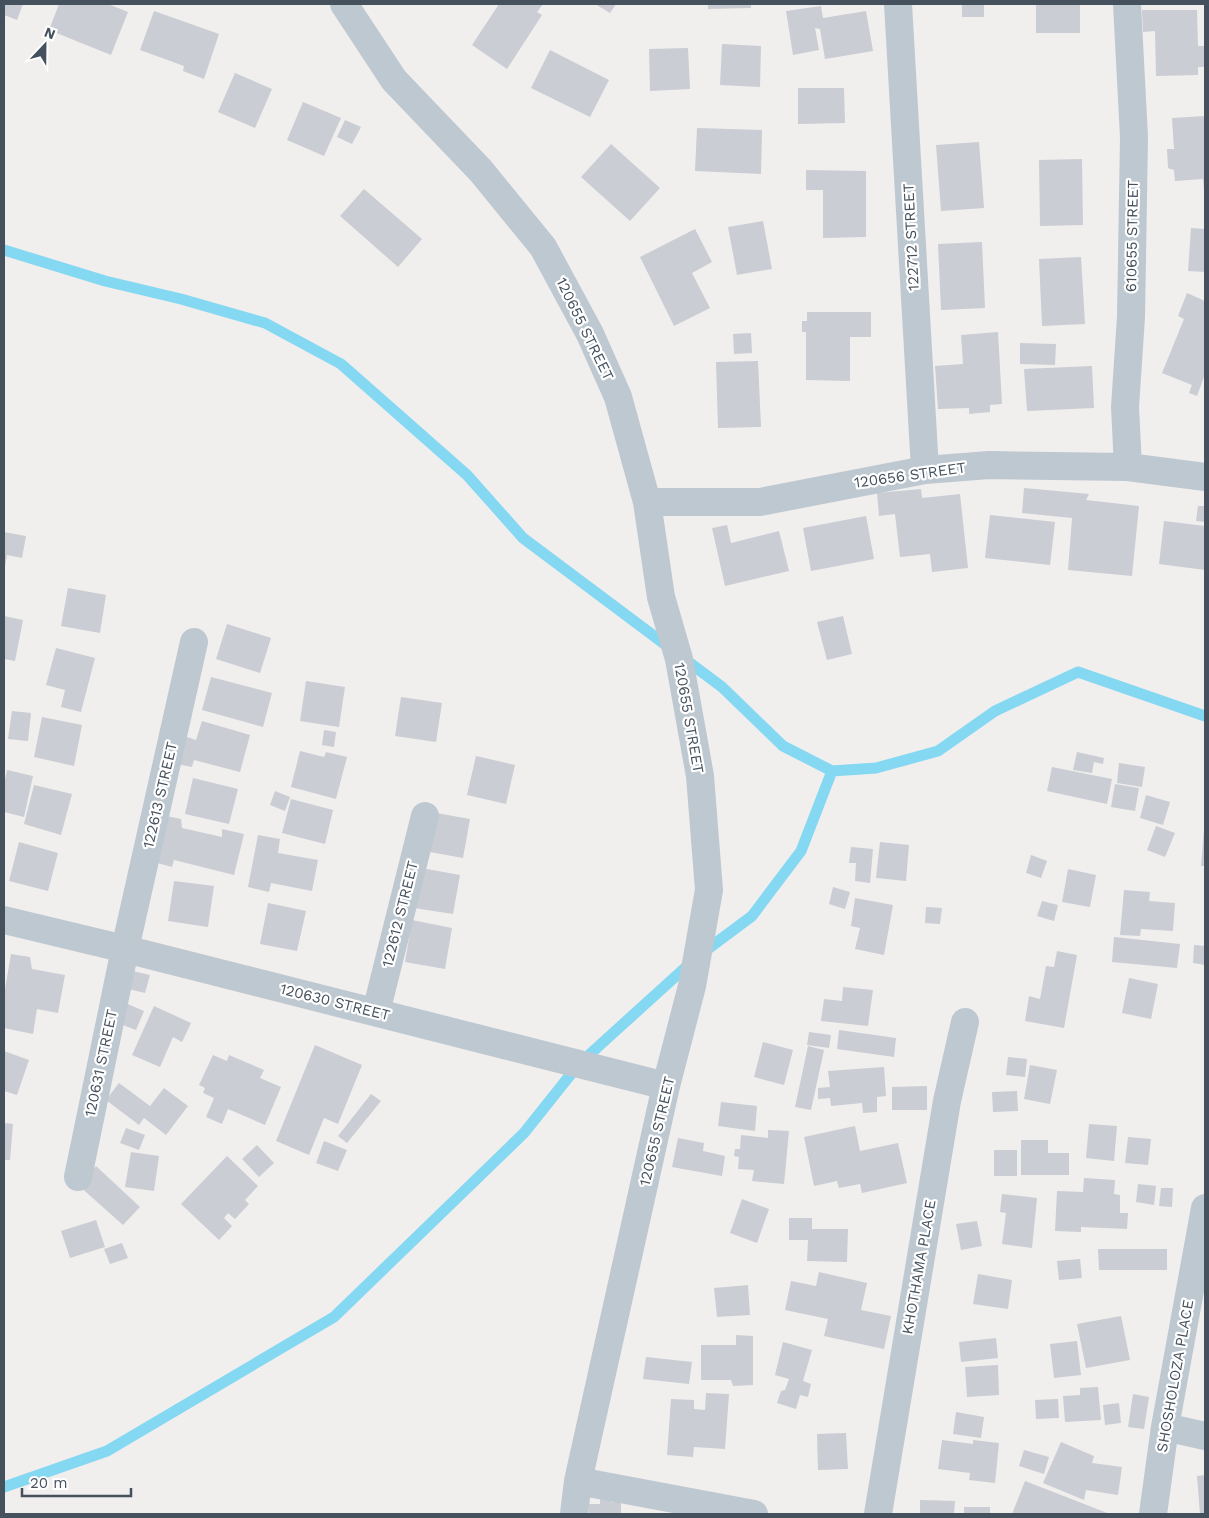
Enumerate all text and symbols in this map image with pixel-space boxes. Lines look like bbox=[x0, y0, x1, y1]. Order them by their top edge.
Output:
north arrow bbox=[20, 20, 70, 70]
text: N bbox=[42, 24, 58, 42]
street label: 610655 STREET bbox=[1122, 180, 1142, 292]
street label: 122712 STREET bbox=[899, 183, 923, 291]
street label: 120655 STREET bbox=[552, 275, 618, 383]
street label: 120656 STREET bbox=[853, 458, 967, 492]
street label: 120655 STREET bbox=[670, 661, 708, 775]
street label: 122613 STREET bbox=[139, 740, 181, 850]
street label: 122612 STREET bbox=[378, 859, 422, 969]
street label: 120630 STREET bbox=[278, 980, 392, 1024]
street label: 120631 STREET bbox=[81, 1008, 121, 1118]
street label: 120655 STREET bbox=[636, 1074, 678, 1188]
street label: KHOTHAMA PLACE bbox=[898, 1198, 940, 1336]
street label: SHOSHOLOZA PLACE bbox=[1153, 1298, 1197, 1454]
scale bar bbox=[22, 1466, 131, 1498]
text: 20 m bbox=[30, 1474, 68, 1492]

